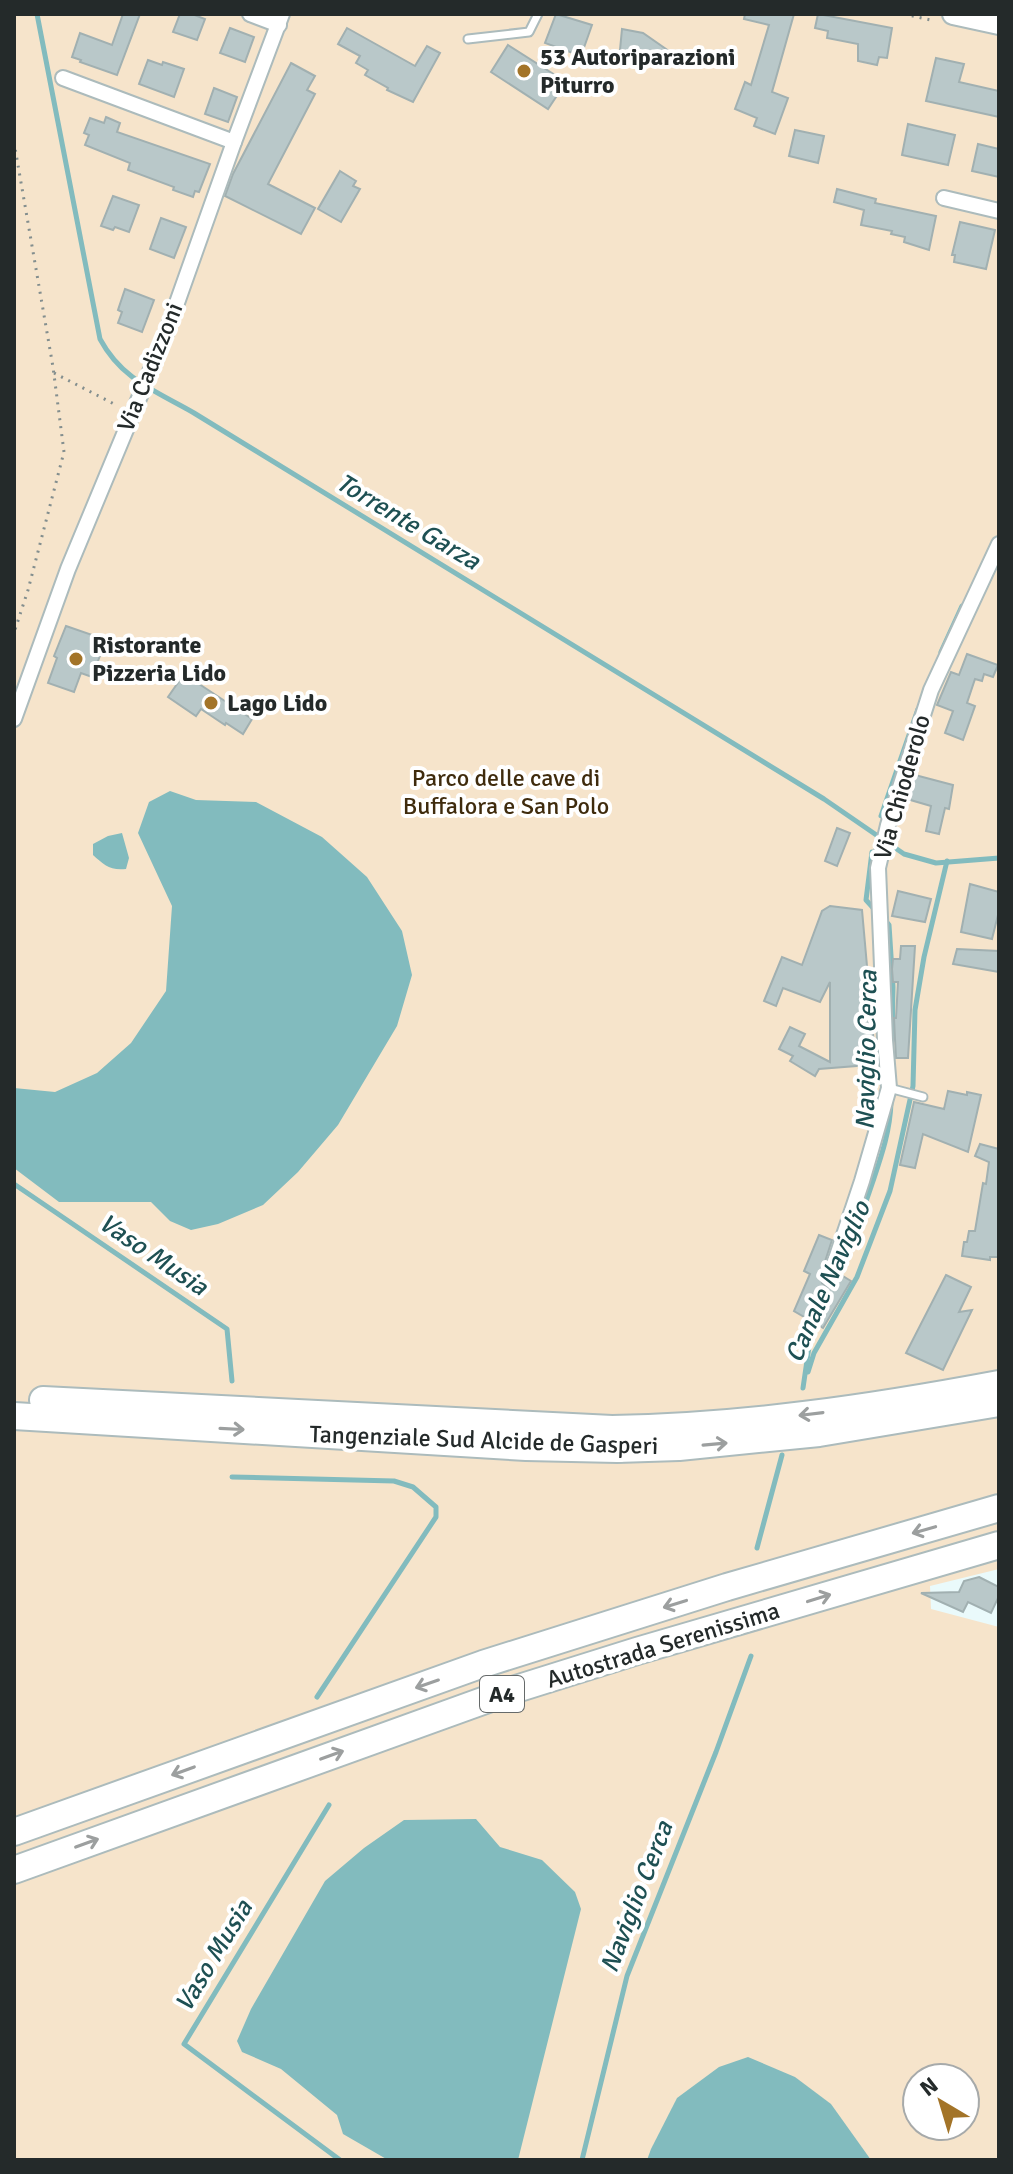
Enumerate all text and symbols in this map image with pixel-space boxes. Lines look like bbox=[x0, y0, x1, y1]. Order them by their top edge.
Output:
place label: 53 Autoriparazioni Piturro bbox=[540, 42, 735, 100]
marker: 53 Autoriparazioni Piturro bbox=[515, 62, 533, 80]
street label: Via Cadizzoni bbox=[111, 298, 189, 436]
water label: Torrente Garza bbox=[330, 467, 486, 578]
place label: Ristorante Pizzeria Lido bbox=[92, 630, 226, 688]
marker: Ristorante Pizzeria Lido bbox=[67, 650, 85, 668]
place label: Lago Lido bbox=[227, 688, 327, 718]
marker: Lago Lido bbox=[202, 694, 220, 712]
street label: Via Chioderolo bbox=[867, 711, 937, 863]
park label: Parco delle cave di Buffalora e San Polo bbox=[403, 763, 609, 821]
water label: Naviglio Cerca bbox=[850, 969, 884, 1130]
water label: Canale Naviglio bbox=[778, 1195, 878, 1368]
water label: Vaso Musia bbox=[92, 1207, 214, 1304]
one-way arrow bbox=[799, 1407, 825, 1422]
street label: Tangenziale Sud Alcide de Gasperi bbox=[309, 1419, 659, 1461]
one-way arrow bbox=[218, 1422, 245, 1437]
one-way arrow bbox=[701, 1436, 728, 1451]
one-way arrow bbox=[912, 1523, 938, 1538]
one-way arrow bbox=[805, 1590, 831, 1605]
street label: Autostrada Serenissima bbox=[543, 1595, 783, 1695]
one-way arrow bbox=[662, 1597, 687, 1612]
road number: A4 bbox=[480, 1676, 524, 1712]
one-way arrow bbox=[415, 1677, 440, 1692]
one-way arrow bbox=[319, 1746, 344, 1761]
one-way arrow bbox=[171, 1765, 195, 1779]
water label: Naviglio Cerca bbox=[593, 1816, 681, 1977]
one-way arrow bbox=[74, 1835, 99, 1850]
water label: Vaso Musia bbox=[168, 1894, 260, 2018]
north arrow bbox=[901, 2062, 981, 2142]
text: N bbox=[915, 2071, 943, 2102]

